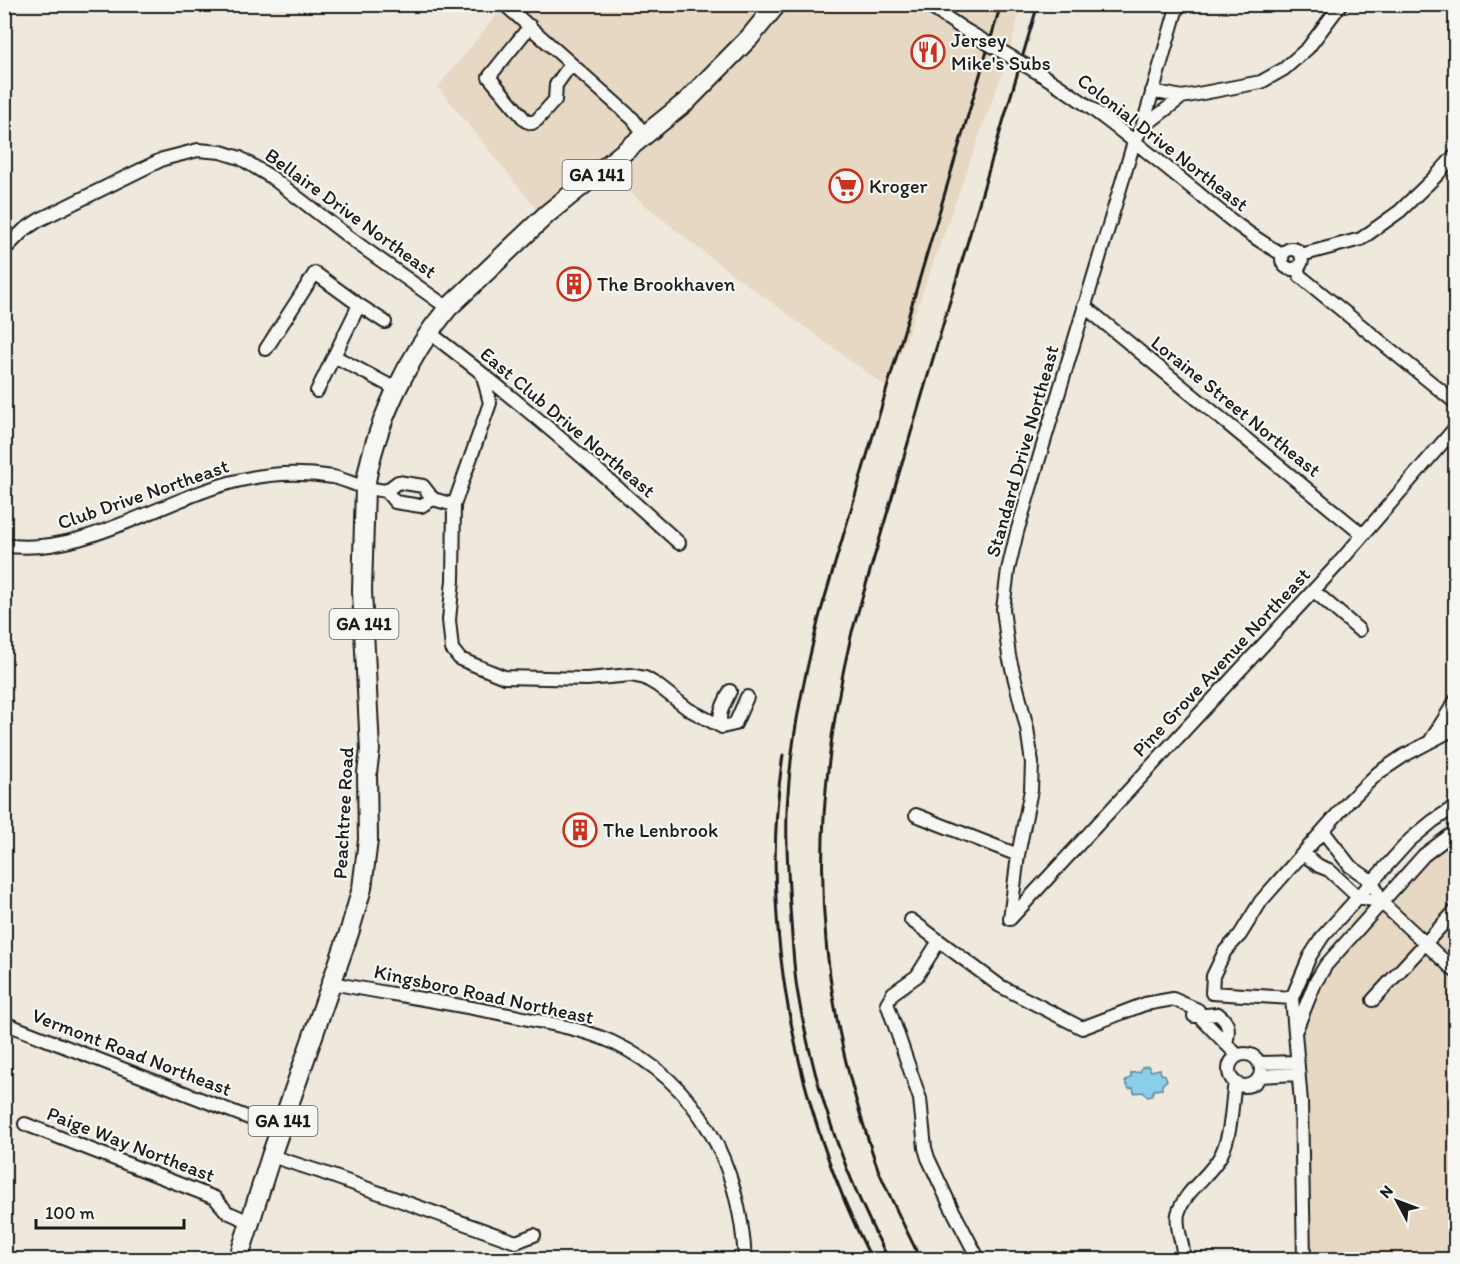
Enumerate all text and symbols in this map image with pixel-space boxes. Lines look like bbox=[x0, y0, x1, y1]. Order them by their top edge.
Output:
place label: Jersey Mike's Subs bbox=[951, 28, 1051, 75]
restaurant icon: Jersey Mike's Subs bbox=[910, 34, 946, 70]
street label: Colonial Drive Northeast bbox=[1073, 68, 1253, 216]
street label: Bellaire Drive Northeast bbox=[261, 143, 441, 283]
road number: GA 141 bbox=[562, 160, 632, 190]
supermarket icon: Kroger bbox=[828, 168, 864, 204]
place label: Kroger bbox=[869, 174, 927, 198]
building icon: The Brookhaven bbox=[556, 266, 592, 302]
place label: The Brookhaven bbox=[597, 272, 735, 296]
street label: Loraine Street Northeast bbox=[1146, 330, 1326, 482]
street label: East Club Drive Northeast bbox=[475, 342, 661, 503]
street label: Standard Drive Northeast bbox=[980, 342, 1064, 560]
street label: Club Drive Northeast bbox=[54, 453, 232, 535]
street label: Pine Grove Avenue Northeast bbox=[1127, 563, 1315, 761]
road number: GA 141 bbox=[330, 609, 398, 639]
street label: Peachtree Road bbox=[328, 746, 358, 880]
building icon: The Lenbrook bbox=[562, 812, 598, 848]
place label: The Lenbrook bbox=[603, 818, 718, 842]
street label: Kingsboro Road Northeast bbox=[372, 959, 597, 1029]
street label: Vermont Road Northeast bbox=[29, 1003, 235, 1101]
street label: Paige Way Northeast bbox=[44, 1101, 218, 1187]
road number: GA 141 bbox=[248, 1106, 318, 1136]
north arrow bbox=[1367, 1171, 1427, 1231]
text: N bbox=[1375, 1181, 1397, 1202]
scale bar bbox=[36, 1192, 184, 1230]
text: 100 m bbox=[45, 1202, 95, 1224]

